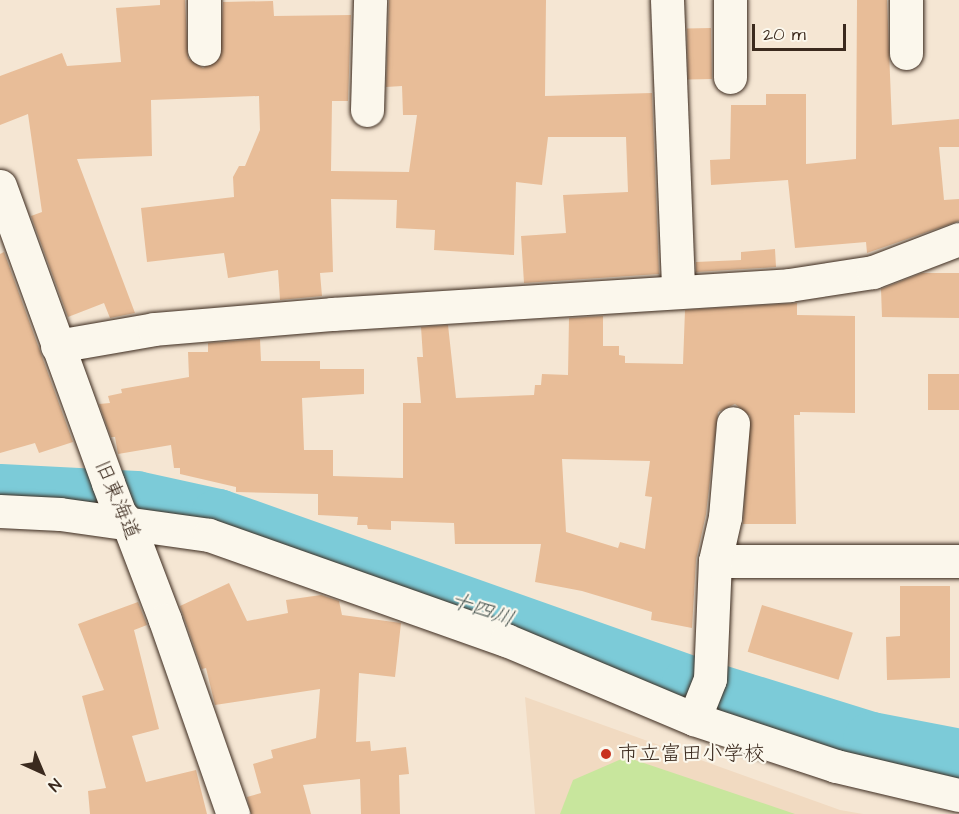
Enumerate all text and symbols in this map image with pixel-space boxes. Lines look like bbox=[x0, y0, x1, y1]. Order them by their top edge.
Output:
scale bar bbox=[755, 12, 850, 50]
text: 20 m bbox=[763, 22, 806, 47]
street label: 旧東海道 bbox=[89, 456, 145, 544]
water label: 十四川 bbox=[447, 587, 517, 633]
place label: 市立富田小学校 bbox=[618, 741, 765, 767]
north arrow bbox=[12, 742, 72, 802]
marker: 市立富田小学校 bbox=[599, 747, 613, 761]
text: N bbox=[43, 774, 66, 796]

